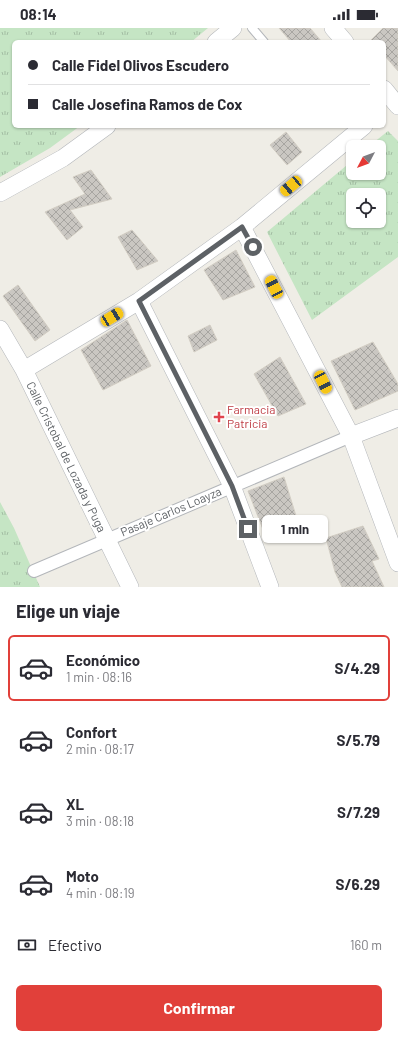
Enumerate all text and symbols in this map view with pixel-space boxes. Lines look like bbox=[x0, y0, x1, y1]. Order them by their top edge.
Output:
text: 08:14 bbox=[20, 5, 57, 23]
text: Calle Fidel Olivos Escudero bbox=[52, 56, 229, 74]
text: Calle Josefina Ramos de Cox bbox=[52, 95, 242, 113]
north arrow bbox=[346, 140, 386, 180]
map controls bbox=[346, 140, 386, 228]
car bbox=[278, 174, 304, 198]
button: locate bbox=[346, 188, 386, 228]
route start bbox=[244, 238, 262, 256]
car bbox=[263, 274, 285, 300]
car bbox=[99, 306, 125, 328]
car bbox=[312, 369, 334, 395]
street label: Calle Cristobal de Lozada y Puga bbox=[24, 379, 110, 534]
place label: Farmacia Patricia bbox=[227, 402, 275, 430]
marker: Farmacia Patricia bbox=[214, 412, 224, 422]
street label: Pasaje Carlos Loayza bbox=[118, 483, 223, 539]
callout: 1 min bbox=[262, 515, 328, 543]
route end bbox=[239, 520, 257, 538]
text: 1 min bbox=[281, 521, 309, 537]
text: Elige un viaje bbox=[16, 600, 120, 622]
icon: car bbox=[18, 650, 54, 686]
text: Económico bbox=[66, 651, 140, 669]
text: S/4.29 bbox=[334, 659, 380, 677]
text: 1 min · 08:16 bbox=[66, 669, 132, 685]
icon: car bbox=[18, 722, 54, 758]
text: Confort bbox=[66, 723, 117, 741]
text: S/5.79 bbox=[336, 731, 380, 749]
text: 2 min · 08:17 bbox=[66, 741, 134, 757]
icon: car bbox=[18, 794, 54, 830]
text: XL bbox=[66, 795, 84, 813]
text: S/7.29 bbox=[337, 803, 380, 821]
text: 3 min · 08:18 bbox=[66, 813, 134, 829]
icon: car bbox=[18, 866, 54, 902]
text: Moto bbox=[66, 867, 99, 885]
text: S/6.29 bbox=[336, 875, 380, 893]
text: 4 min · 08:19 bbox=[66, 885, 135, 901]
icon: cash bbox=[16, 934, 38, 956]
text: Efectivo bbox=[48, 936, 102, 954]
text: 160 m bbox=[350, 937, 382, 953]
button: Confirmar bbox=[16, 985, 382, 1031]

